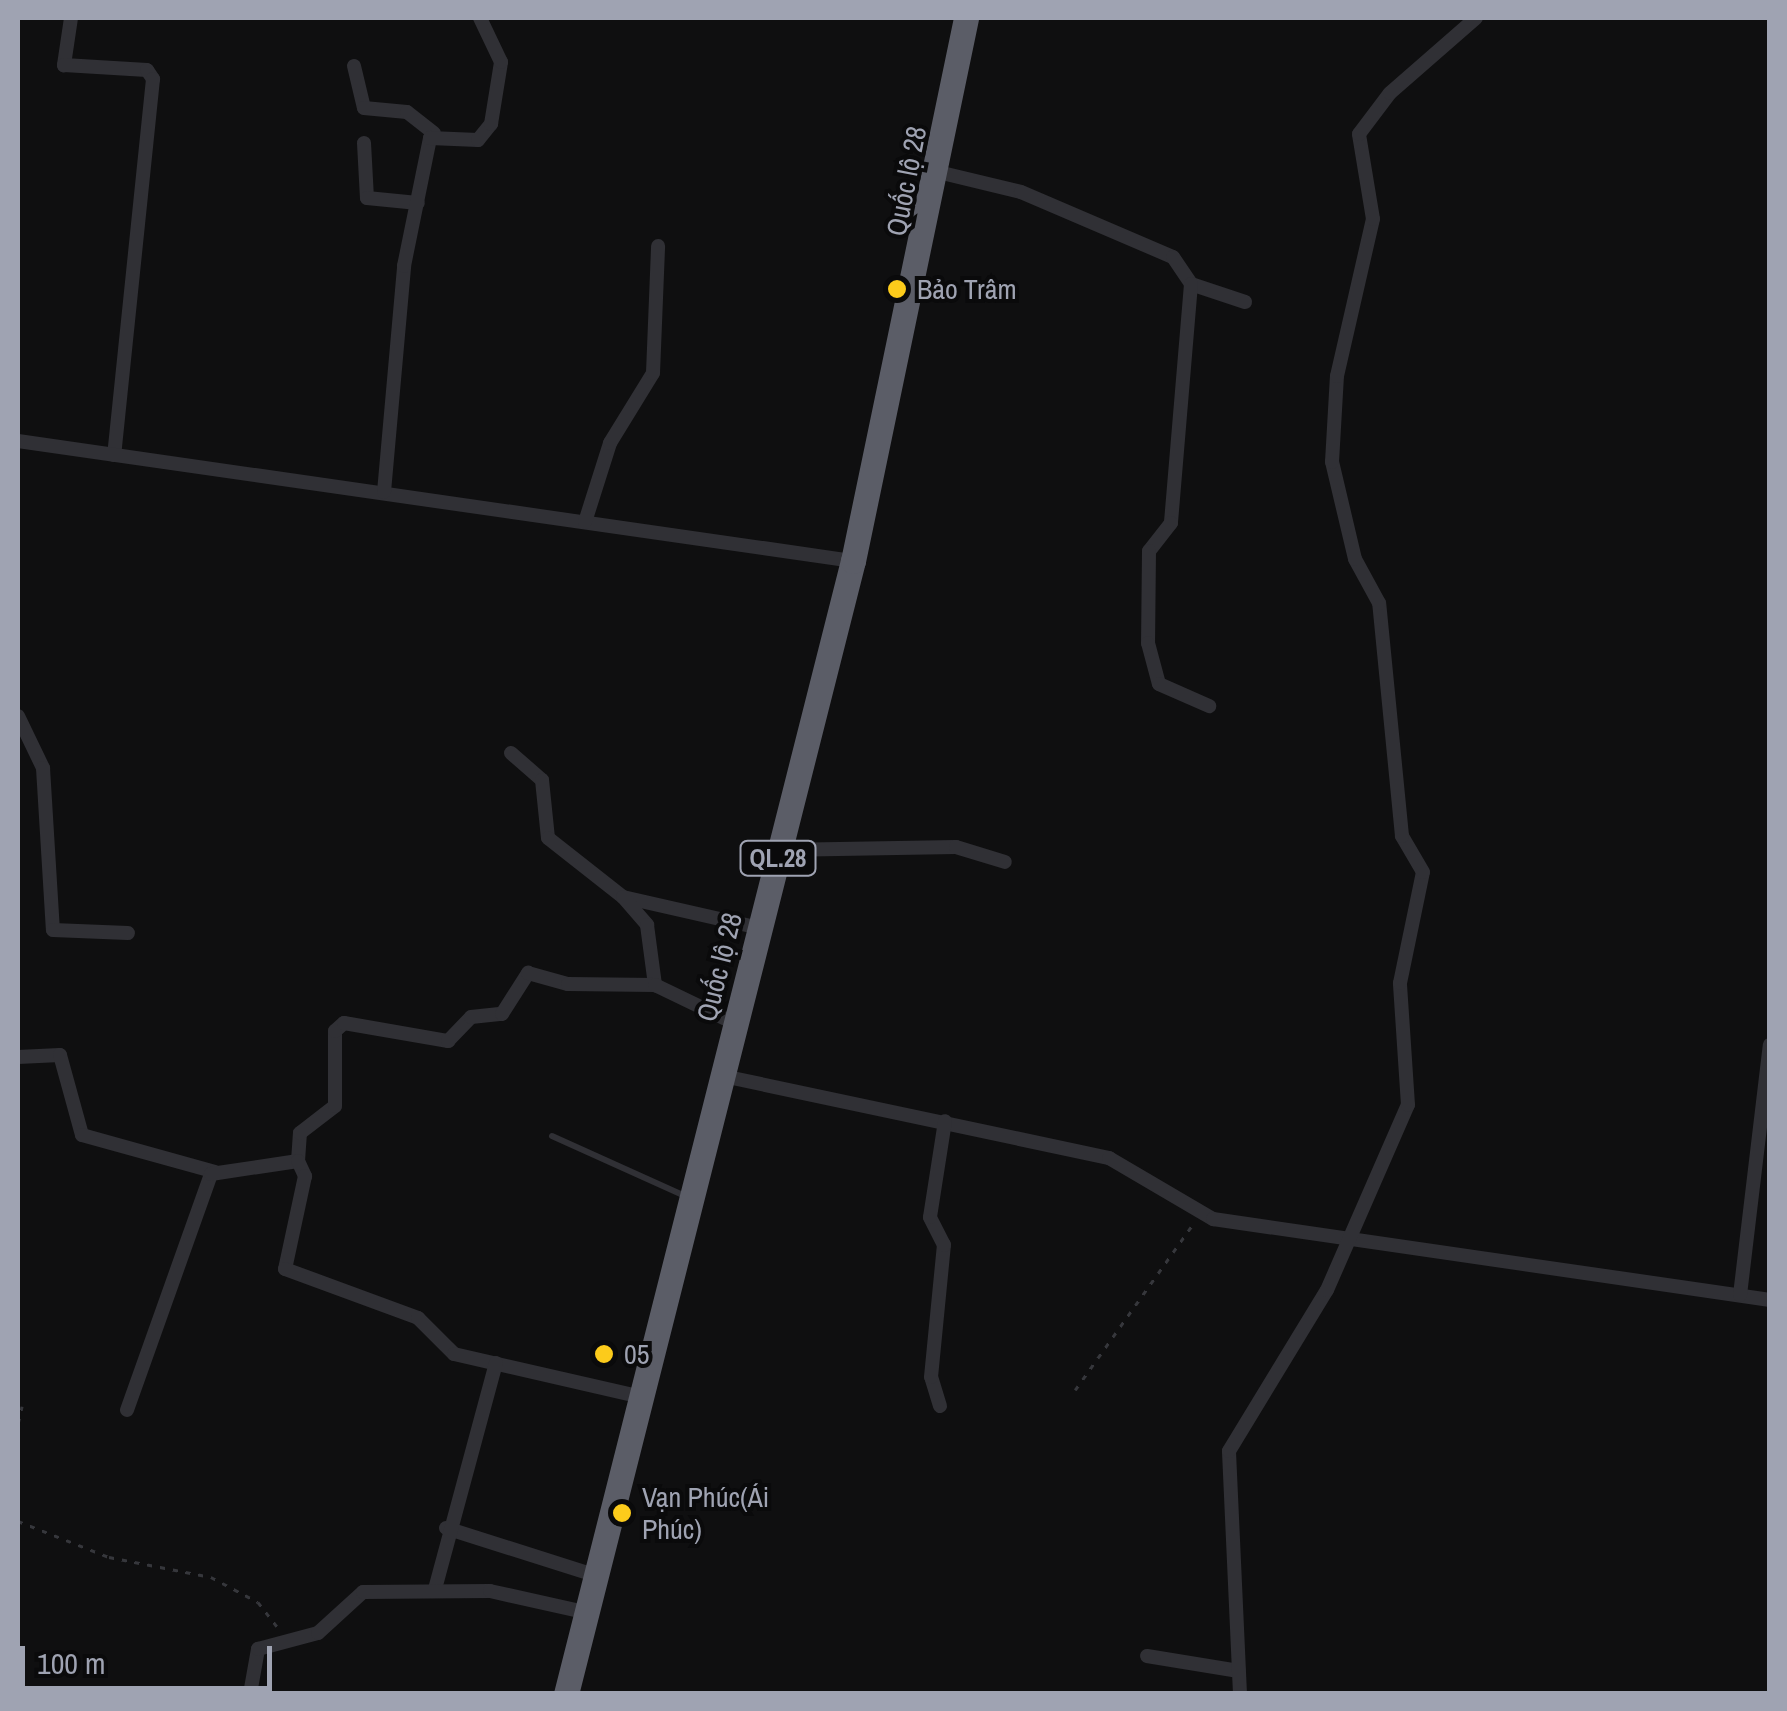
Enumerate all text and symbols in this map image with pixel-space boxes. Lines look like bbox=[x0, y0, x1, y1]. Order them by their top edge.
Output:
street label: Quốc lộ 28 bbox=[879, 123, 933, 239]
place label: Bảo Trâm bbox=[917, 272, 1017, 306]
marker: Bảo Trâm bbox=[886, 278, 908, 300]
road number: QL.28 bbox=[738, 838, 818, 878]
street label: Quốc lộ 28 bbox=[689, 909, 749, 1025]
place label: 05 bbox=[624, 1337, 650, 1371]
marker: 05 bbox=[593, 1343, 615, 1365]
place label: Vạn Phúc(Ái Phúc) bbox=[642, 1480, 769, 1546]
marker: Vạn Phúc(Ái Phúc) bbox=[611, 1502, 633, 1524]
scale bar bbox=[25, 1626, 278, 1688]
text: 100 m bbox=[37, 1643, 105, 1683]

